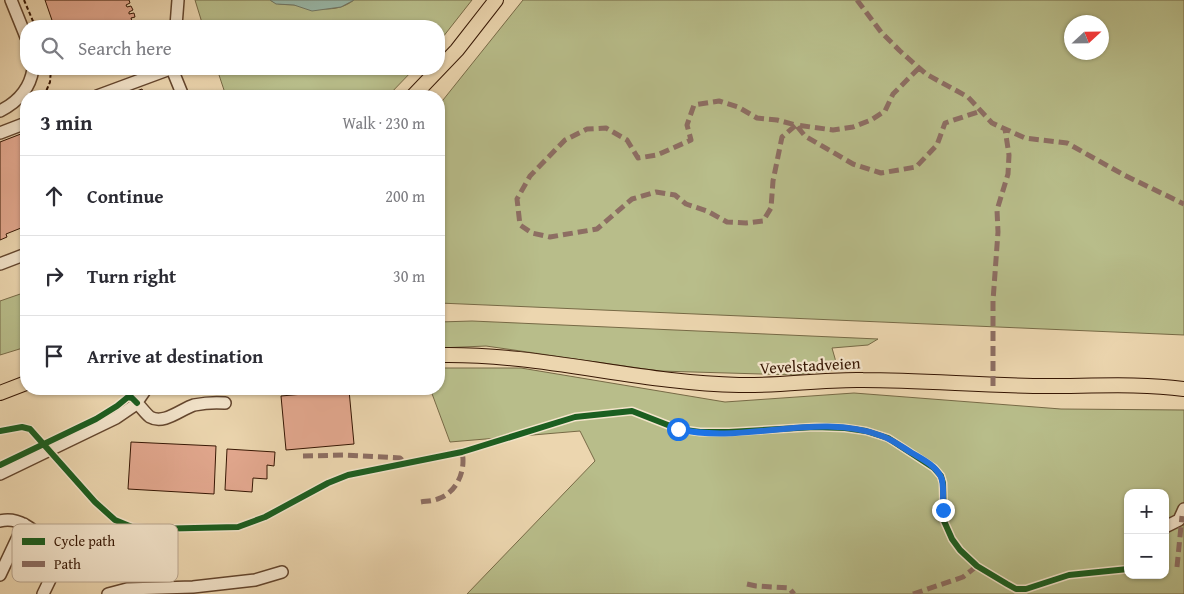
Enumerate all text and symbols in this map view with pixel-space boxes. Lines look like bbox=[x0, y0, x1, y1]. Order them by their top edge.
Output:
north arrow bbox=[1064, 15, 1109, 60]
search box bbox=[20, 20, 445, 75]
icon: search bbox=[38, 34, 66, 62]
text: Search here bbox=[78, 34, 172, 62]
text: 3 min bbox=[40, 107, 92, 138]
text: Walk · 230 m bbox=[342, 111, 425, 135]
icon: ahead bbox=[40, 182, 68, 210]
text: Continue bbox=[87, 182, 164, 210]
text: 200 m bbox=[385, 184, 425, 208]
icon: right bbox=[40, 262, 68, 290]
text: Turn right bbox=[87, 262, 176, 290]
text: 30 m bbox=[393, 264, 425, 288]
icon: arrive bbox=[40, 342, 68, 370]
text: Arrive at destination bbox=[87, 342, 263, 370]
street label: Vevelstadveien bbox=[759, 350, 861, 380]
route start bbox=[667, 418, 690, 441]
map controls bbox=[1124, 489, 1169, 579]
button: + bbox=[1124, 489, 1169, 534]
route end bbox=[932, 499, 955, 522]
legend bbox=[12, 524, 178, 582]
text: Cycle path bbox=[54, 531, 115, 551]
button: − bbox=[1124, 534, 1169, 579]
text: Path bbox=[54, 554, 81, 574]

